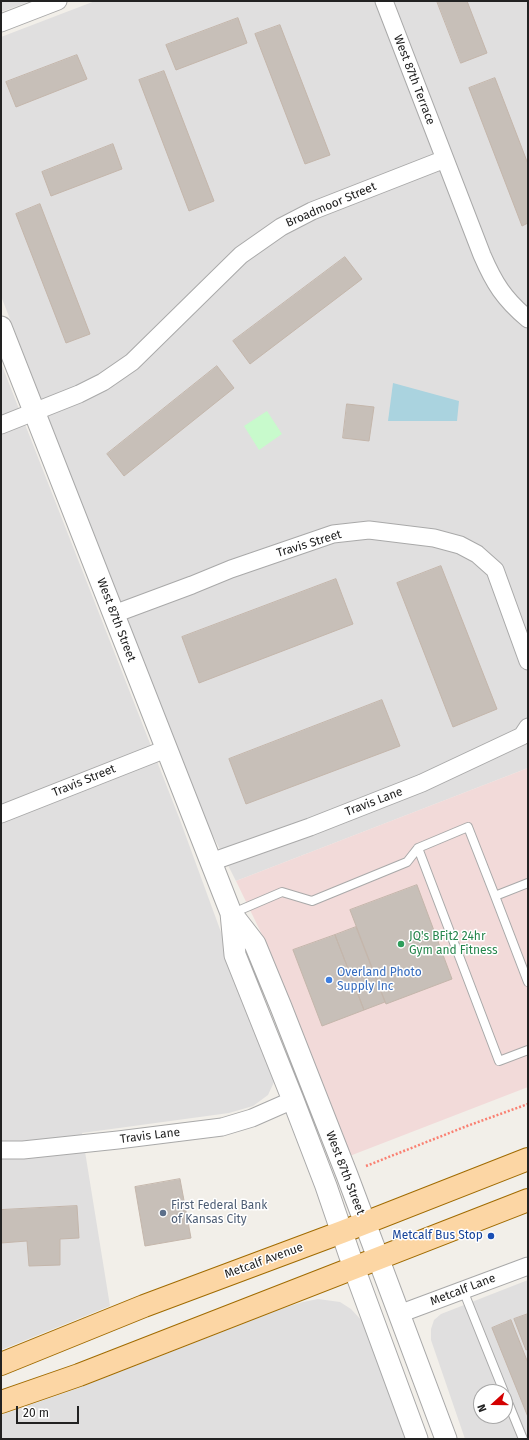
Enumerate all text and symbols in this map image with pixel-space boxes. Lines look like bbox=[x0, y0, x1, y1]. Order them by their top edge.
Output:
street label: West 87th Terrace bbox=[390, 33, 438, 127]
street label: Broadmoor Street bbox=[284, 179, 378, 231]
street label: Travis Street bbox=[275, 527, 343, 561]
street label: West 87th Street bbox=[93, 576, 139, 664]
street label: Travis Street bbox=[50, 762, 118, 800]
street label: Travis Lane bbox=[343, 784, 405, 820]
place label: JQ's BFit2 24hr Gym and Fitness bbox=[409, 930, 498, 958]
marker: JQ's BFit2 24hr Gym and Fitness bbox=[396, 939, 406, 949]
place label: Overland Photo Supply Inc bbox=[337, 966, 422, 994]
marker: Overland Photo Supply Inc bbox=[324, 975, 334, 985]
street label: Travis Lane bbox=[119, 1125, 181, 1147]
street label: West 87th Street bbox=[322, 1129, 368, 1217]
place label: First Federal Bank of Kansas City bbox=[171, 1199, 267, 1227]
marker: First Federal Bank of Kansas City bbox=[158, 1208, 168, 1218]
place label: Metcalf Bus Stop bbox=[392, 1229, 483, 1243]
marker: Metcalf Bus Stop bbox=[486, 1231, 496, 1241]
street label: Metcalf Avenue bbox=[223, 1240, 305, 1282]
street label: Metcalf Lane bbox=[428, 1271, 498, 1309]
north arrow bbox=[473, 1384, 513, 1424]
scale bar bbox=[18, 1398, 81, 1424]
text: N bbox=[475, 1402, 490, 1414]
text: 20 m bbox=[23, 1406, 49, 1420]

